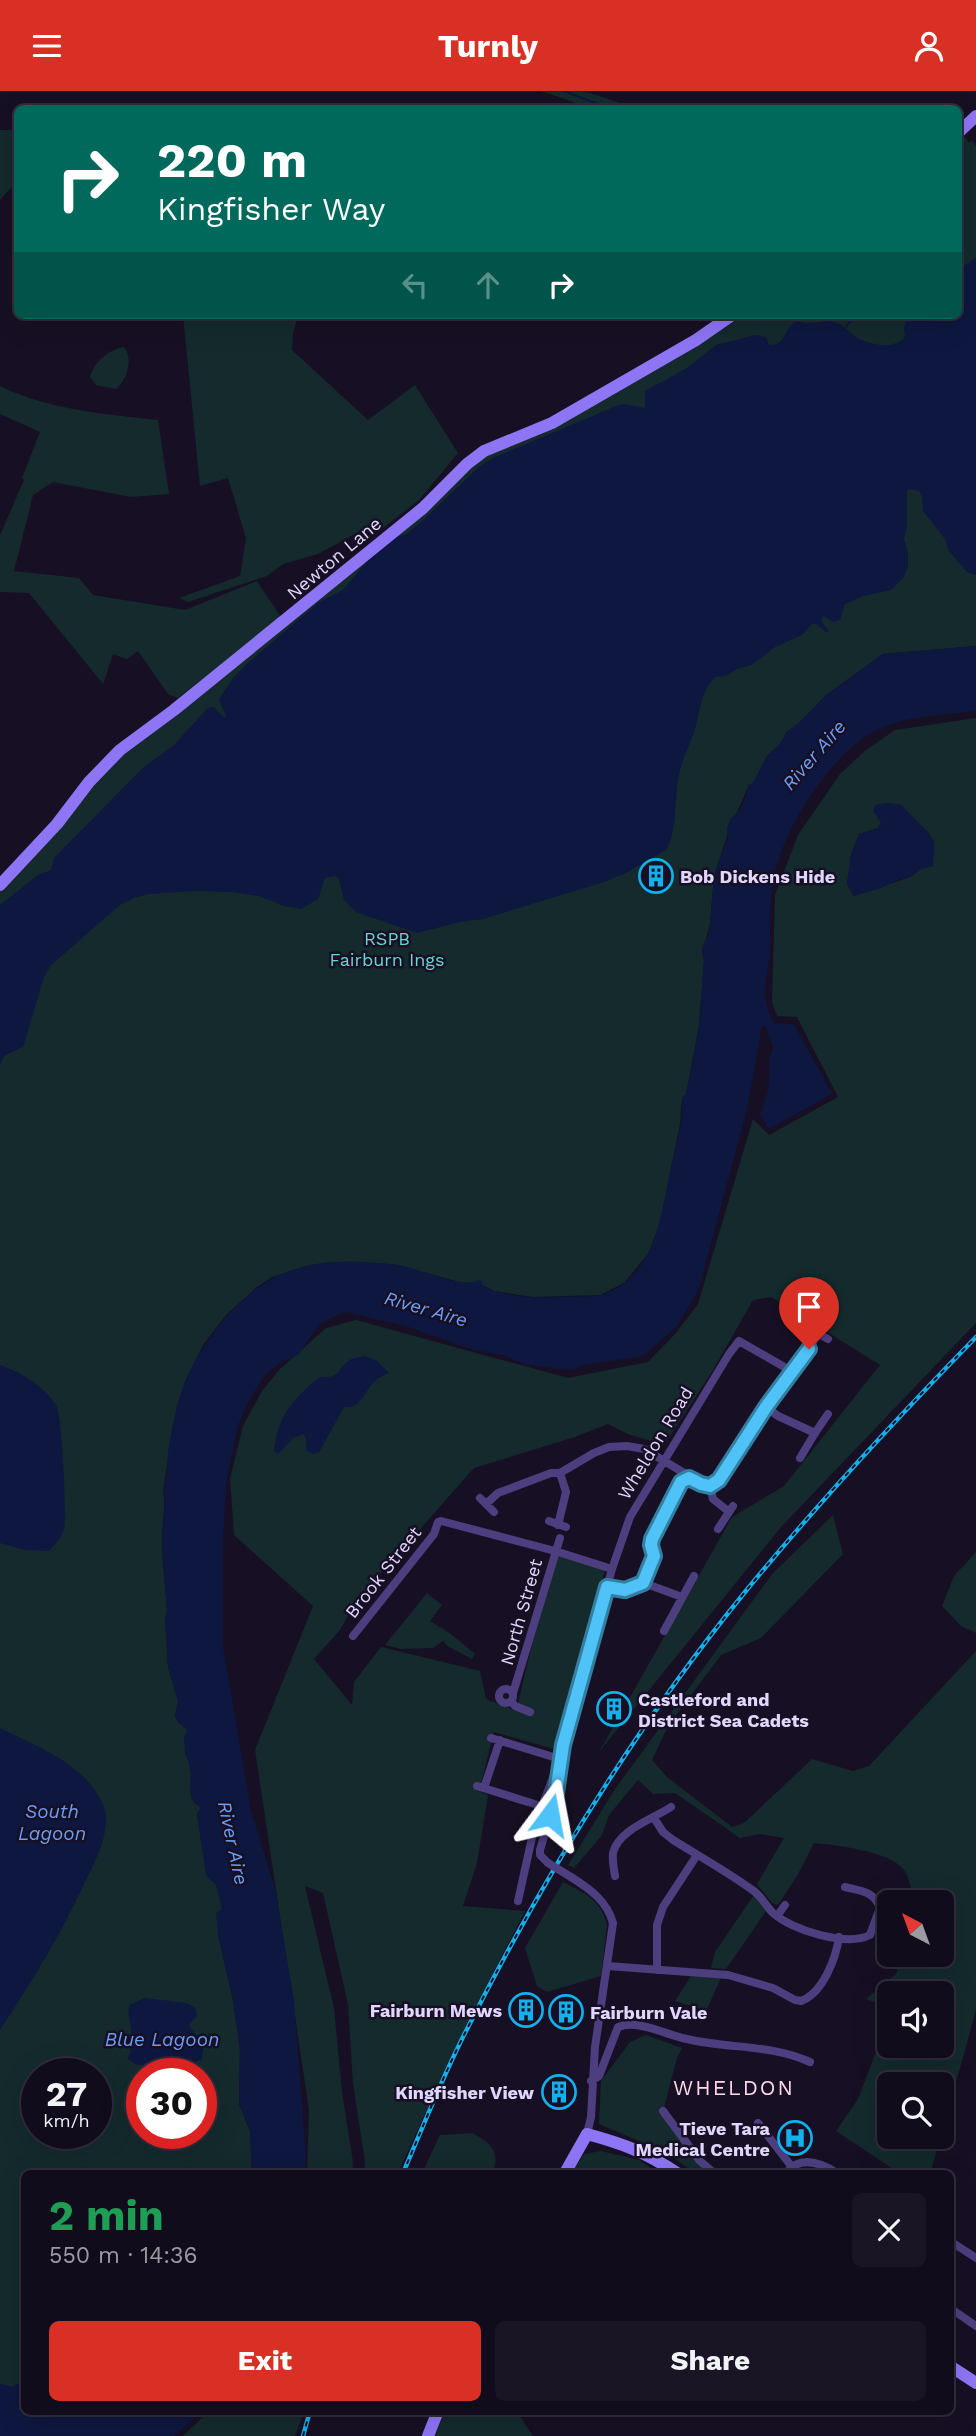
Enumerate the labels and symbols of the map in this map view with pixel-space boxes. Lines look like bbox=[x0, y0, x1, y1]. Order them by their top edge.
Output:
street label: Newton Lane bbox=[283, 513, 385, 603]
water label: River Aire bbox=[777, 715, 851, 795]
building icon: Bob Dickens Hide bbox=[637, 857, 675, 895]
place label: Bob Dickens Hide bbox=[680, 866, 835, 887]
park label: RSPB Fairburn Ings bbox=[330, 928, 444, 970]
pin bbox=[779, 1277, 839, 1349]
water label: River Aire bbox=[382, 1286, 470, 1332]
street label: Wheldon Road bbox=[613, 1383, 697, 1503]
street label: Brook Street bbox=[341, 1522, 426, 1622]
street label: North Street bbox=[496, 1556, 546, 1668]
place label: Castleford and District Sea Cadets bbox=[638, 1689, 809, 1731]
building icon: Castleford and District Sea Cadets bbox=[595, 1690, 633, 1728]
position arrow bbox=[513, 1778, 587, 1852]
water label: River Aire bbox=[213, 1799, 253, 1887]
water label: South Lagoon bbox=[18, 1800, 86, 1845]
north arrow bbox=[877, 1890, 954, 1967]
building icon: Fairburn Mews bbox=[507, 1991, 545, 2029]
building icon: Fairburn Vale bbox=[547, 1993, 585, 2031]
place label: Fairburn Mews bbox=[370, 2000, 502, 2021]
place label: Fairburn Vale bbox=[590, 2002, 708, 2023]
water label: Blue Lagoon bbox=[105, 2028, 219, 2051]
speed limit sign: 30 bbox=[126, 2058, 217, 2149]
building icon: Kingfisher View bbox=[540, 2073, 578, 2111]
district label: WHELDON bbox=[673, 2075, 795, 2100]
place label: Kingfisher View bbox=[395, 2082, 535, 2103]
place label: Tieve Tara Medical Centre bbox=[636, 2118, 771, 2160]
hospital icon: Tieve Tara Medical Centre bbox=[776, 2119, 814, 2157]

